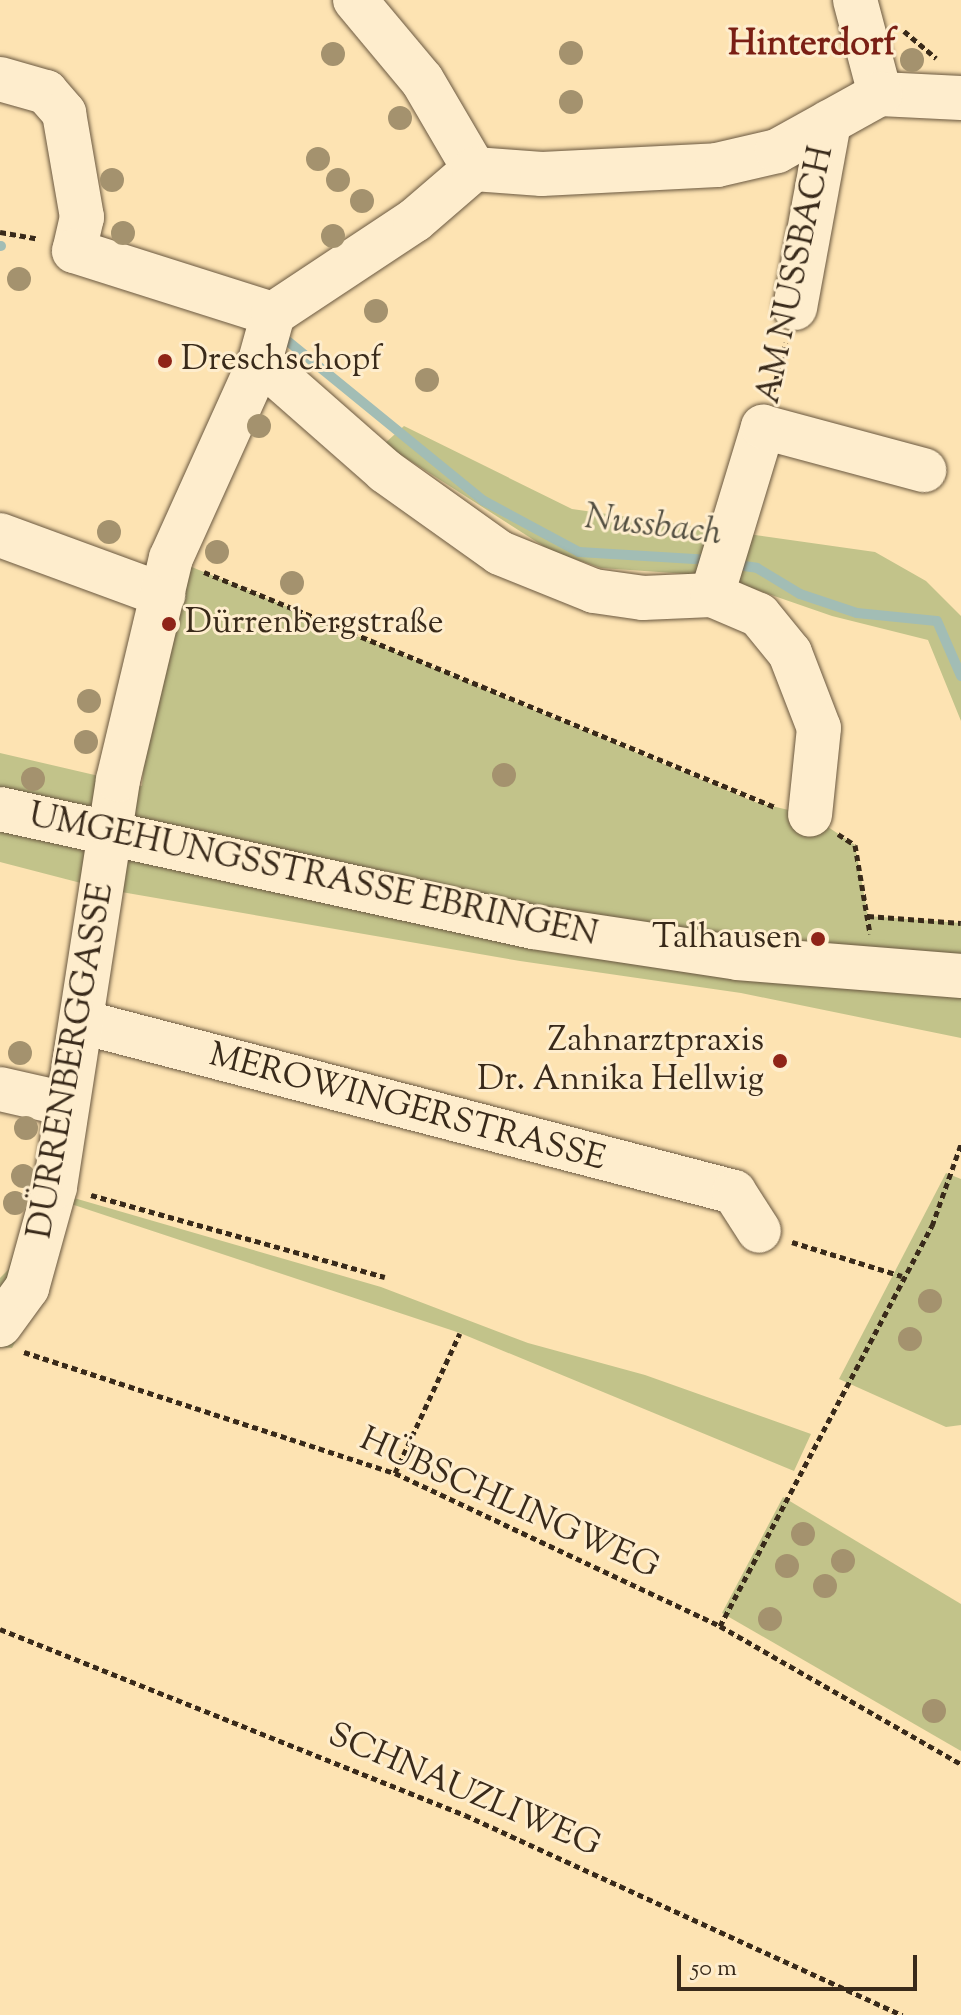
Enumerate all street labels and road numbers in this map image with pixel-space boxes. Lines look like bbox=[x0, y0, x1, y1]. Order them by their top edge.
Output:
street label: AM NUSSBACH bbox=[749, 143, 843, 407]
street label: UMGEHUNGSSTRASSE EBRINGEN bbox=[25, 796, 601, 956]
street label: DÜRRENBERGGASSE bbox=[21, 880, 123, 1242]
street label: MEROWINGERSTRASSE bbox=[204, 1035, 610, 1181]
street label: HÜBSCHLINGWEG bbox=[353, 1420, 665, 1588]
street label: SCHNAUZLIWEG bbox=[322, 1715, 606, 1867]

